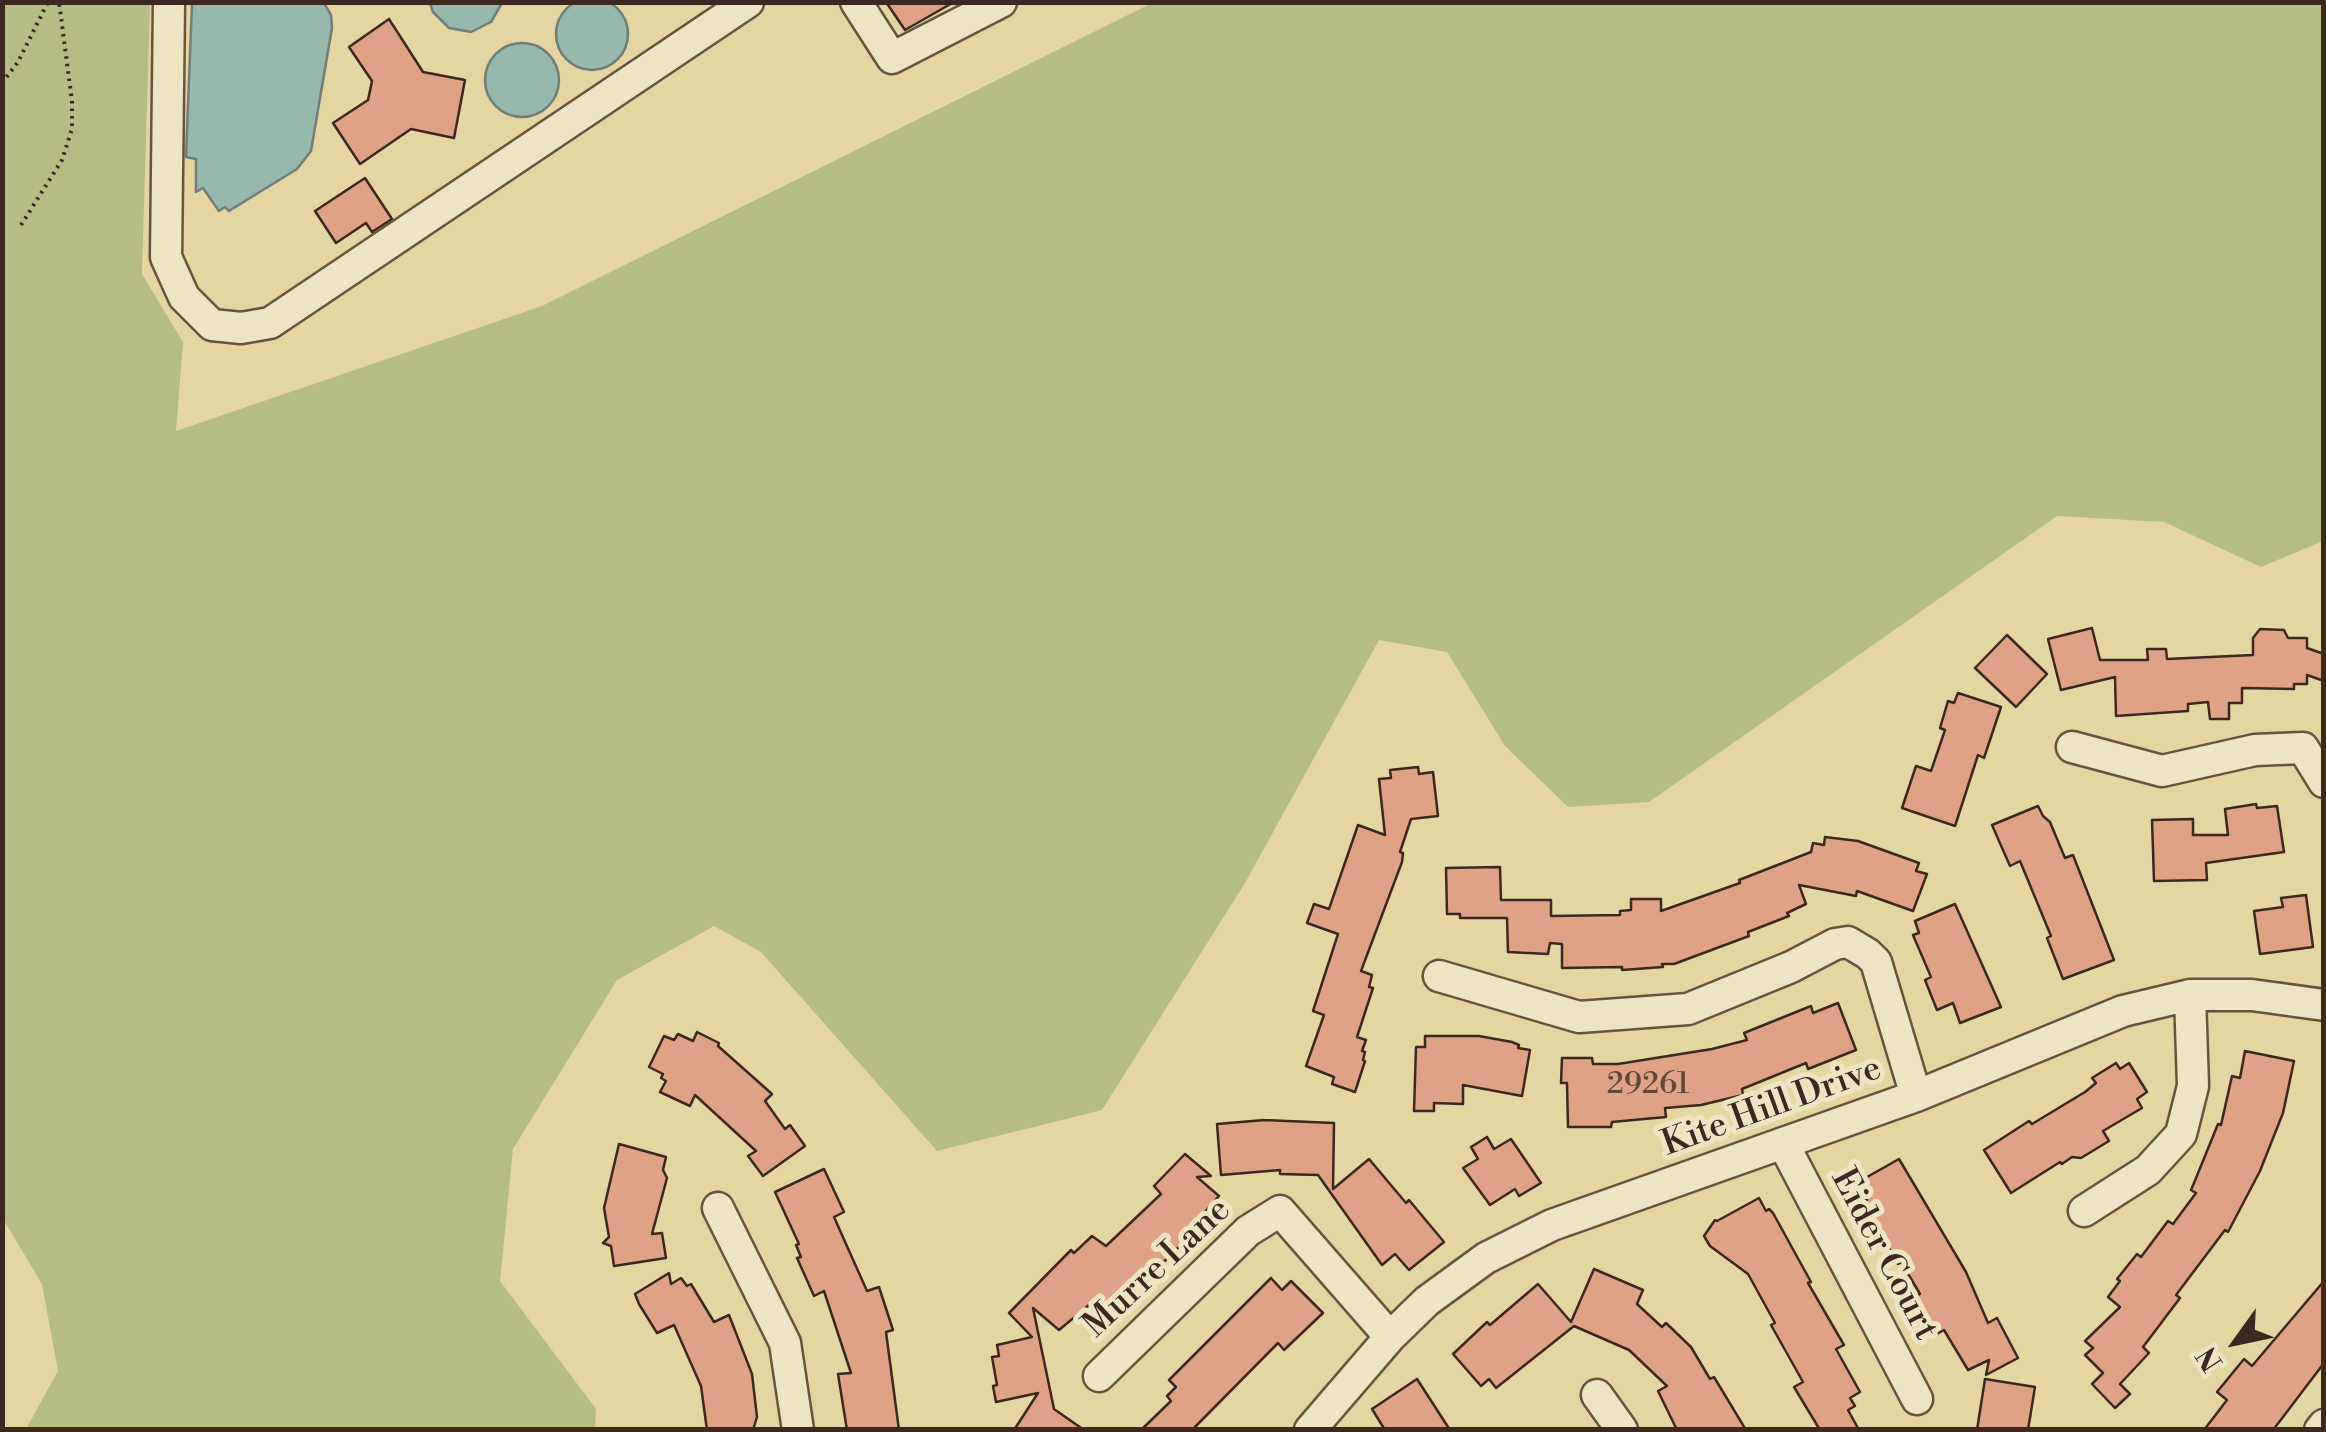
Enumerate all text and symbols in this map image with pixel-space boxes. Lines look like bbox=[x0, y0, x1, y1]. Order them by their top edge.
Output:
street label: Kite Hill Drive bbox=[1657, 1049, 1887, 1167]
house number: 29261 bbox=[1607, 1068, 1689, 1104]
street label: Eider Court bbox=[1820, 1162, 1946, 1348]
street label: Murre Lane bbox=[1076, 1190, 1240, 1348]
north arrow bbox=[2186, 1292, 2286, 1392]
text: N bbox=[2190, 1340, 2231, 1377]

